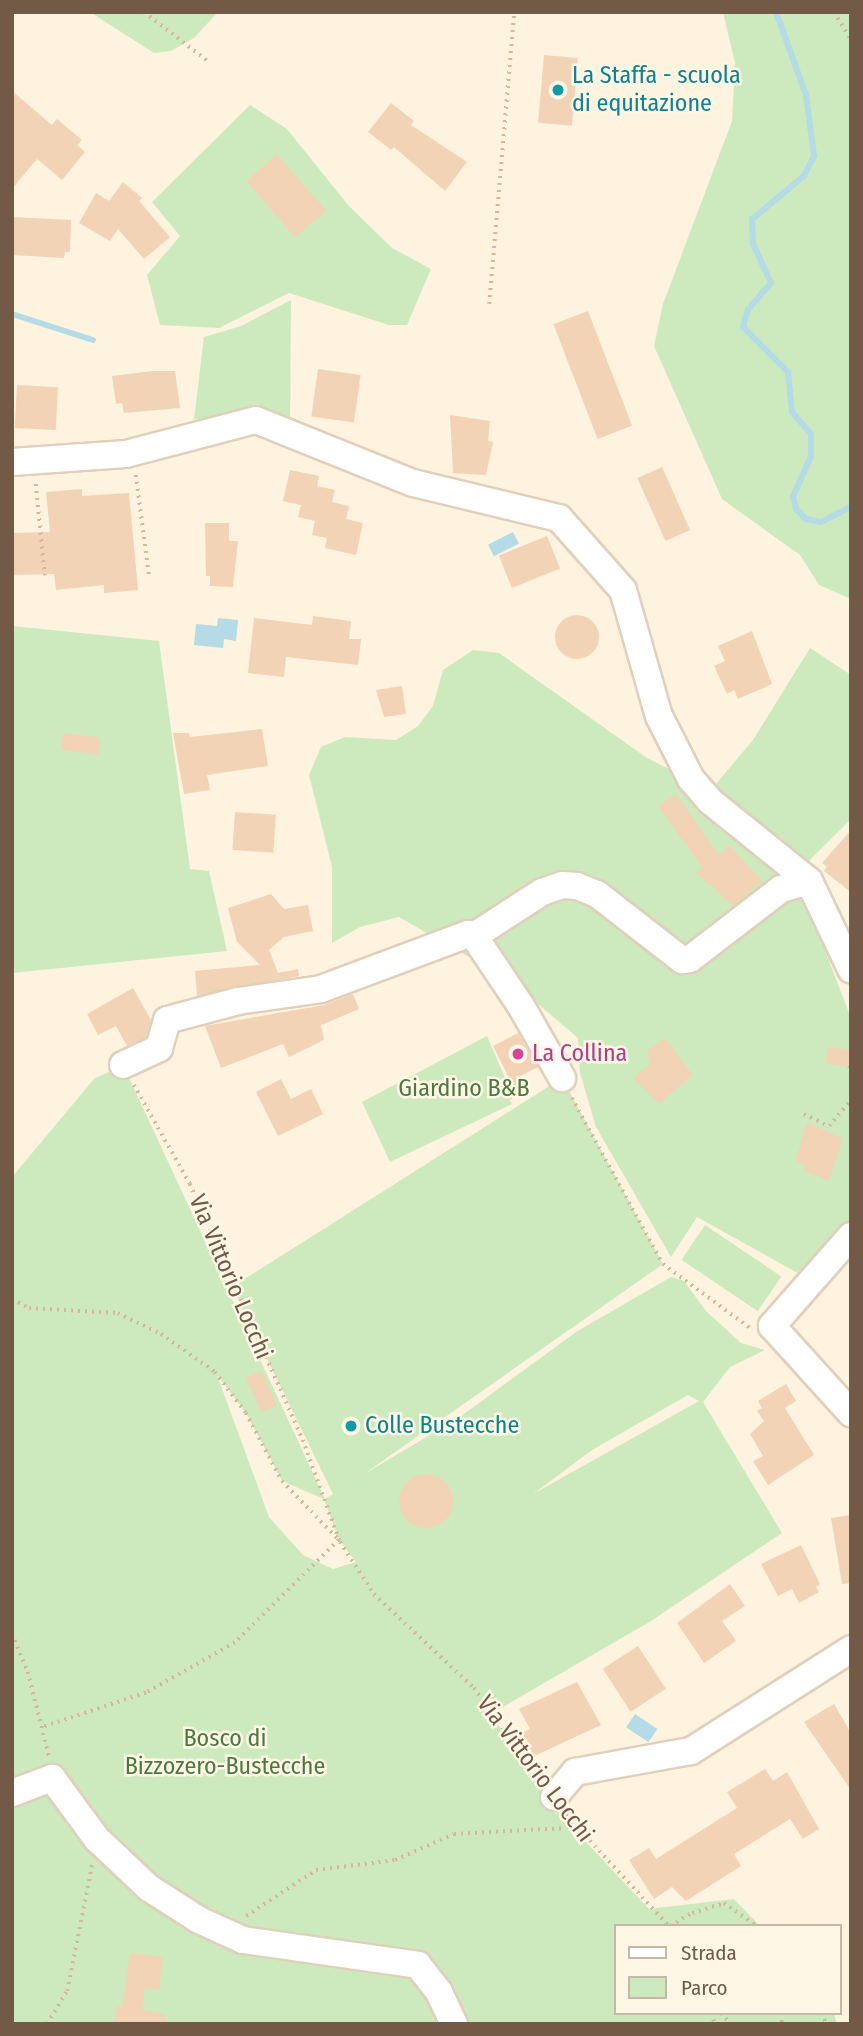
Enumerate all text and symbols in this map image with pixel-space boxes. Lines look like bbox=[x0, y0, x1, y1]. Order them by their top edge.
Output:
place label: La Staffa - scuola di equitazione bbox=[572, 62, 741, 118]
marker: La Staffa - scuola di equitazione bbox=[550, 82, 566, 98]
place label: La Collina bbox=[532, 1040, 627, 1068]
marker: La Collina bbox=[510, 1046, 526, 1062]
park label: Giardino B&B bbox=[398, 1075, 530, 1103]
street label: Via Vittorio Locchi bbox=[182, 1190, 278, 1364]
place label: Colle Bustecche bbox=[365, 1412, 519, 1440]
marker: Colle Bustecche bbox=[343, 1418, 359, 1434]
street label: Via Vittorio Locchi bbox=[471, 1690, 599, 1848]
park label: Bosco di Bizzozero-Bustecche bbox=[125, 1725, 325, 1781]
legend bbox=[614, 1924, 842, 2015]
text: Strada bbox=[681, 1940, 737, 1966]
text: Parco bbox=[681, 1975, 728, 2001]

